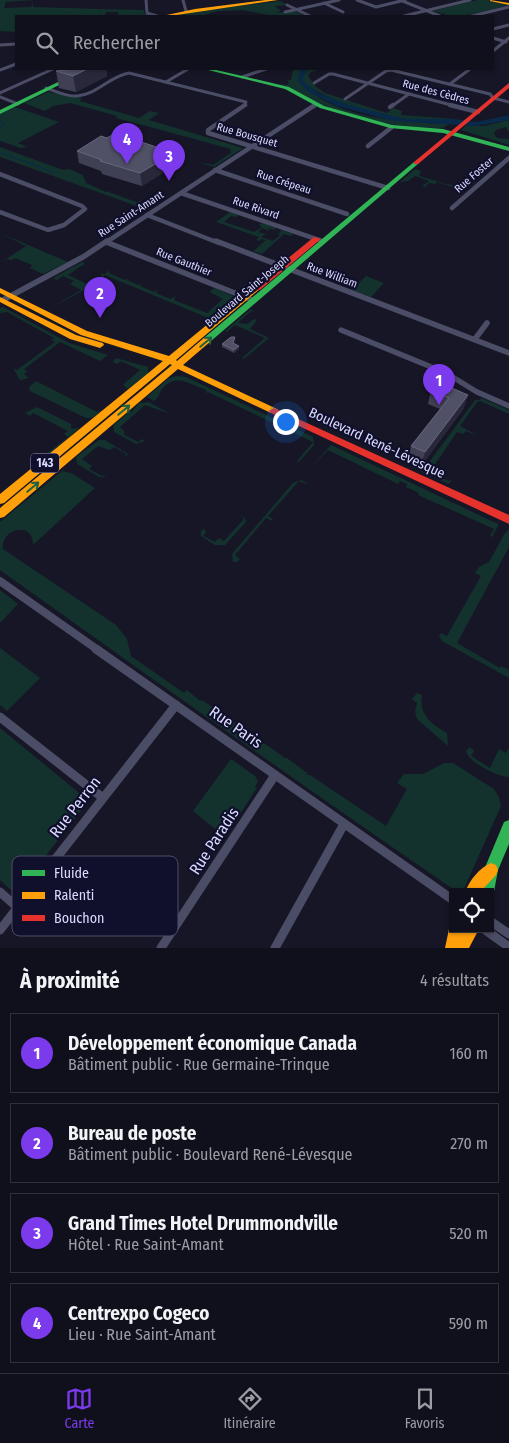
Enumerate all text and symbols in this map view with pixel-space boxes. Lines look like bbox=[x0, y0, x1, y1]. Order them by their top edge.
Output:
search box bbox=[15, 15, 494, 70]
icon: search bbox=[33, 29, 61, 57]
text: Rechercher bbox=[73, 31, 160, 54]
street label: Rue des Cèdres bbox=[401, 77, 471, 107]
street label: Rue Bousquet bbox=[215, 120, 279, 150]
pin: 4 bbox=[111, 123, 143, 164]
pin: 3 bbox=[153, 140, 185, 181]
street label: Rue Foster bbox=[452, 154, 496, 195]
street label: Rue Crépeau bbox=[255, 167, 313, 197]
street label: Rue Saint-Amant bbox=[96, 188, 166, 240]
street label: Rue Rivard bbox=[231, 194, 281, 222]
street label: Rue Gauthier bbox=[154, 245, 214, 279]
street label: Boulevard Saint-Joseph bbox=[203, 252, 291, 330]
street label: Rue William bbox=[305, 259, 359, 291]
pin: 2 bbox=[84, 277, 116, 318]
one-way arrow bbox=[199, 337, 212, 348]
pin: 1 bbox=[423, 364, 455, 405]
street label: Boulevard René-Lévesque bbox=[306, 404, 448, 482]
one-way arrow bbox=[117, 405, 130, 416]
your location bbox=[273, 409, 299, 435]
road number: 143 bbox=[31, 453, 59, 472]
one-way arrow bbox=[27, 481, 40, 492]
street label: Rue Paris bbox=[206, 702, 266, 752]
street label: Rue Perron bbox=[45, 773, 105, 841]
street label: Rue Paradis bbox=[185, 804, 243, 878]
legend bbox=[12, 856, 178, 936]
text: Fluide bbox=[54, 865, 89, 882]
text: Ralenti bbox=[54, 887, 94, 904]
map controls bbox=[449, 888, 494, 933]
button: locate bbox=[449, 888, 494, 933]
text: Bouchon bbox=[54, 910, 104, 927]
text: À proximité bbox=[20, 968, 120, 994]
text: 4 résultats bbox=[420, 971, 489, 990]
text: Développement économique Canada bbox=[68, 1032, 357, 1055]
text: 1 bbox=[34, 1044, 40, 1063]
text: 160 m bbox=[449, 1044, 488, 1063]
text: Bâtiment public · Rue Germaine-Trinque bbox=[68, 1055, 330, 1074]
text: Bureau de poste bbox=[68, 1122, 196, 1145]
text: 2 bbox=[33, 1134, 41, 1153]
text: 270 m bbox=[450, 1134, 488, 1153]
text: Bâtiment public · Boulevard René-Lévesque bbox=[68, 1145, 352, 1164]
text: Grand Times Hotel Drummondville bbox=[68, 1212, 338, 1235]
text: 3 bbox=[33, 1224, 41, 1243]
text: 520 m bbox=[449, 1224, 488, 1243]
text: Hôtel · Rue Saint-Amant bbox=[68, 1235, 224, 1254]
text: Centrexpo Cogeco bbox=[68, 1302, 209, 1325]
text: 4 bbox=[33, 1314, 41, 1333]
text: 590 m bbox=[449, 1314, 488, 1333]
text: Lieu · Rue Saint-Amant bbox=[68, 1325, 216, 1344]
tab: Carte bbox=[64, 1385, 94, 1432]
tab: Itinéraire bbox=[223, 1385, 276, 1432]
tab: Favoris bbox=[405, 1385, 445, 1432]

